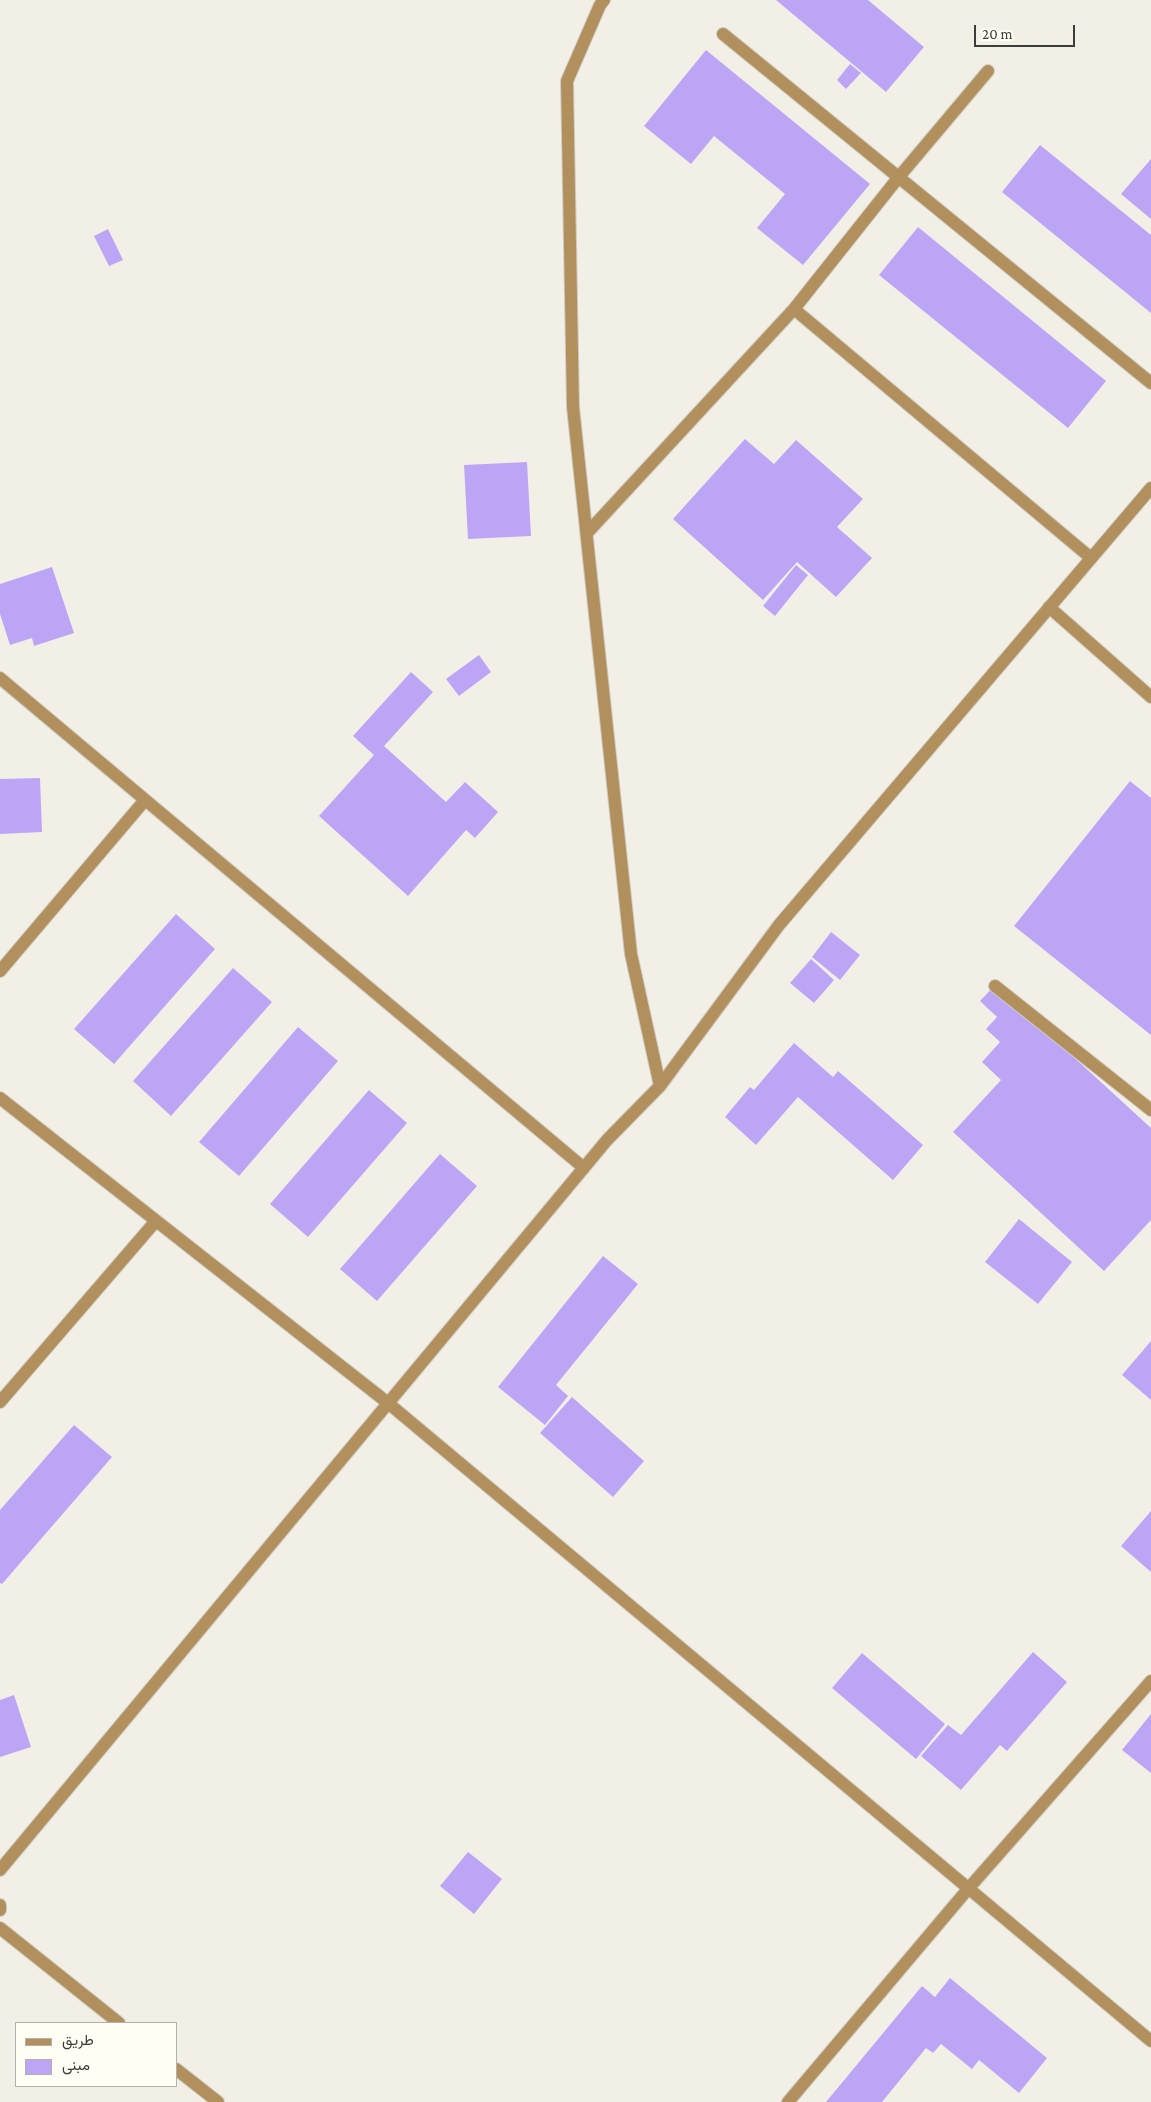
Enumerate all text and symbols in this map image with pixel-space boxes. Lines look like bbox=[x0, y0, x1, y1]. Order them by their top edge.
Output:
scale bar bbox=[976, 15, 1077, 47]
text: 20 m bbox=[982, 26, 1013, 42]
legend bbox=[15, 2022, 178, 2087]
text: طريق bbox=[62, 2032, 94, 2048]
text: مبنى bbox=[62, 2057, 90, 2073]

